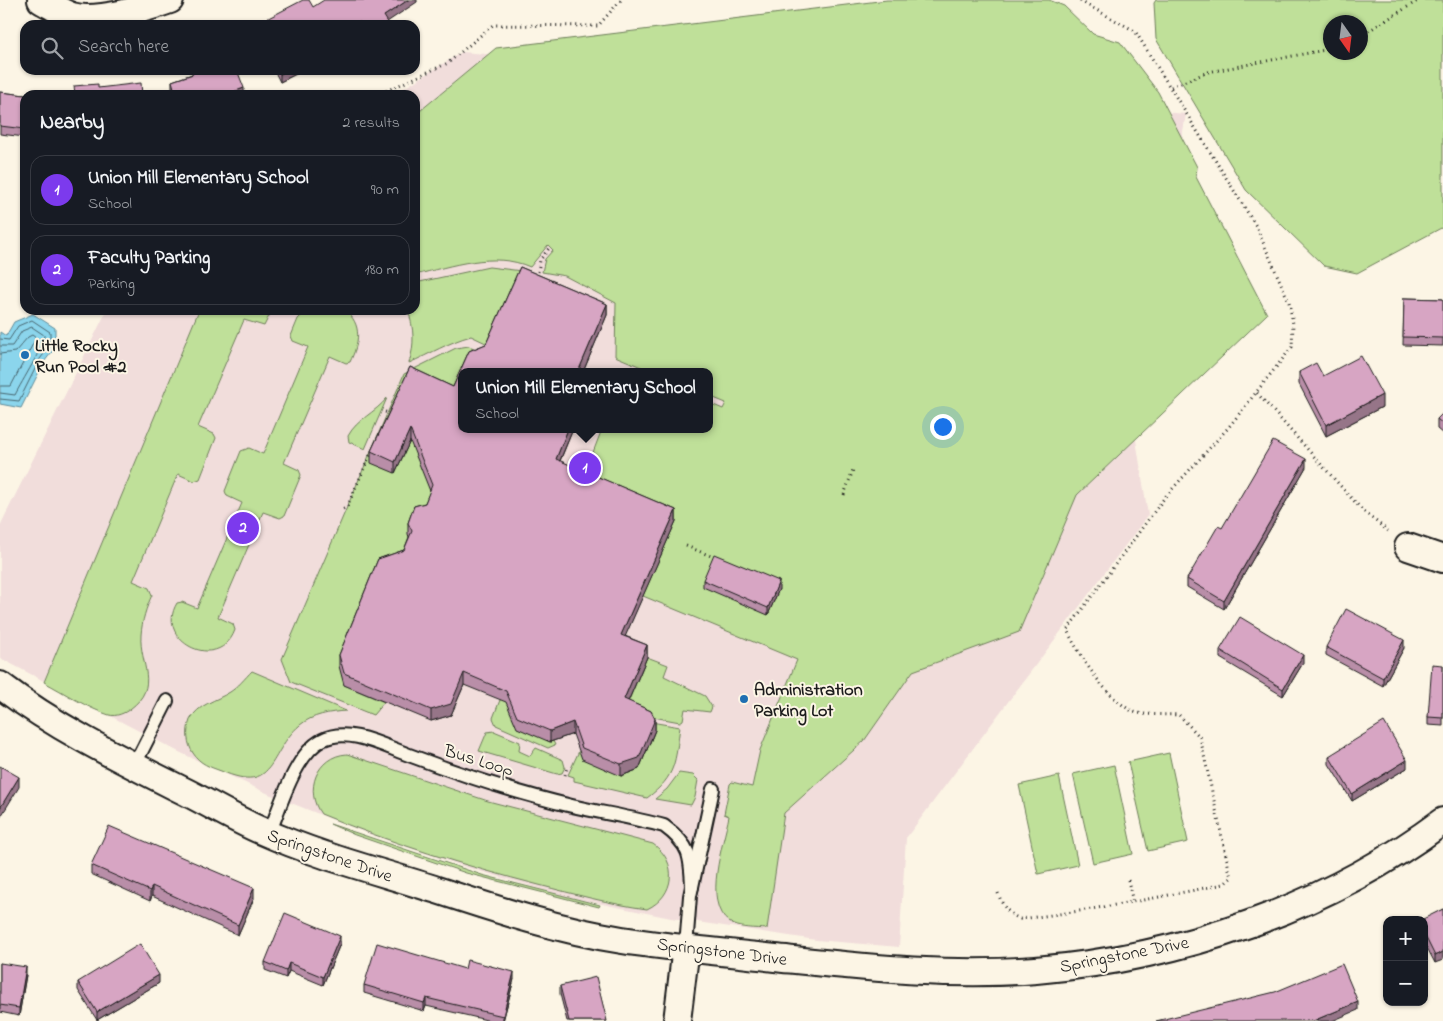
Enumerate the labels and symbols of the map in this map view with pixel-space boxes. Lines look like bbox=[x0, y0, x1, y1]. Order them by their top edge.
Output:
north arrow bbox=[1323, 15, 1368, 60]
place label: Little Rocky Run Pool #2 bbox=[35, 334, 126, 381]
marker: Little Rocky Run Pool #2 bbox=[19, 349, 31, 361]
your location bbox=[930, 414, 956, 440]
pin: 1 bbox=[569, 449, 601, 487]
pin: 2 bbox=[227, 509, 259, 547]
place label: Administration Parking Lot bbox=[754, 678, 863, 726]
marker: Administration Parking Lot bbox=[738, 693, 750, 705]
street label: Bus Loop bbox=[440, 739, 516, 785]
street label: Springstone Drive bbox=[263, 823, 396, 892]
street label: Springstone Drive bbox=[1058, 931, 1192, 982]
street label: Springstone Drive bbox=[655, 932, 789, 975]

